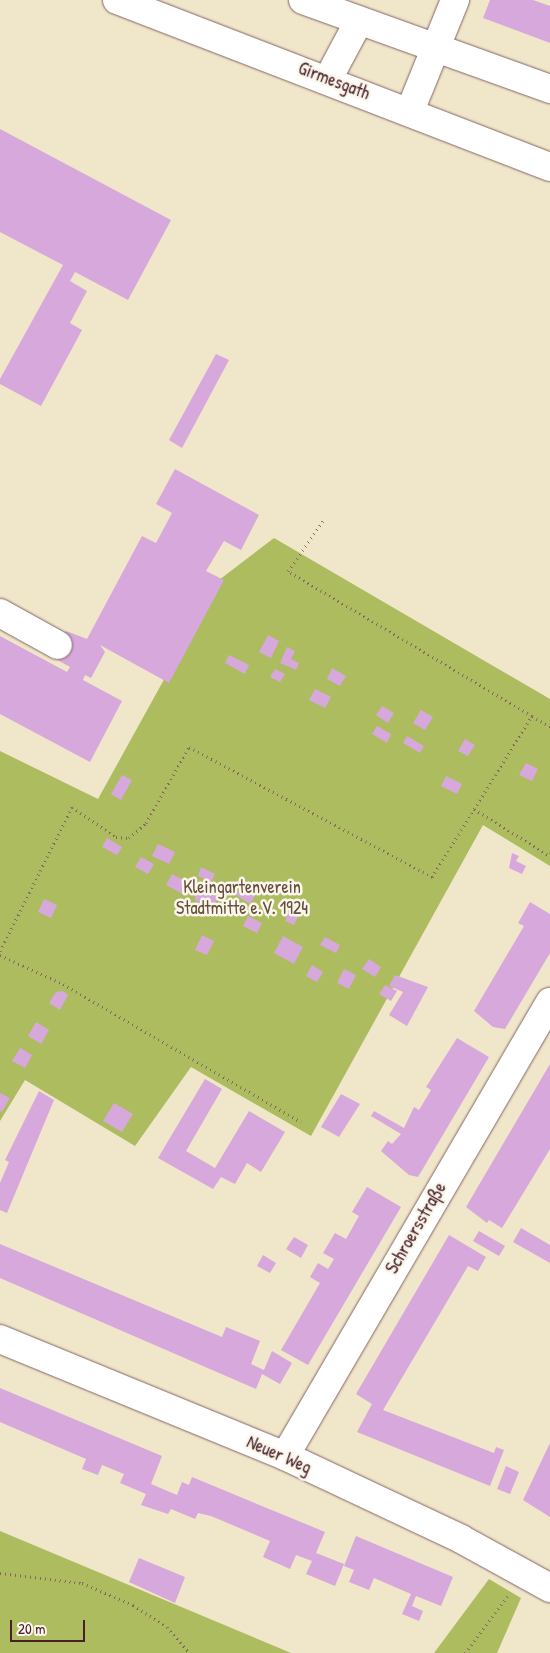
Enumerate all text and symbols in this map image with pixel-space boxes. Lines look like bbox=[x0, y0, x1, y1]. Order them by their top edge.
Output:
street label: Girmesgath bbox=[295, 58, 373, 104]
park label: Kleingartenverein Stadtmitte e.V. 1924 bbox=[176, 877, 308, 920]
street label: Schroersstraße bbox=[381, 1179, 451, 1277]
street label: Neuer Weg bbox=[243, 1431, 315, 1479]
scale bar bbox=[12, 1610, 88, 1642]
text: 20 m bbox=[18, 1618, 45, 1639]

